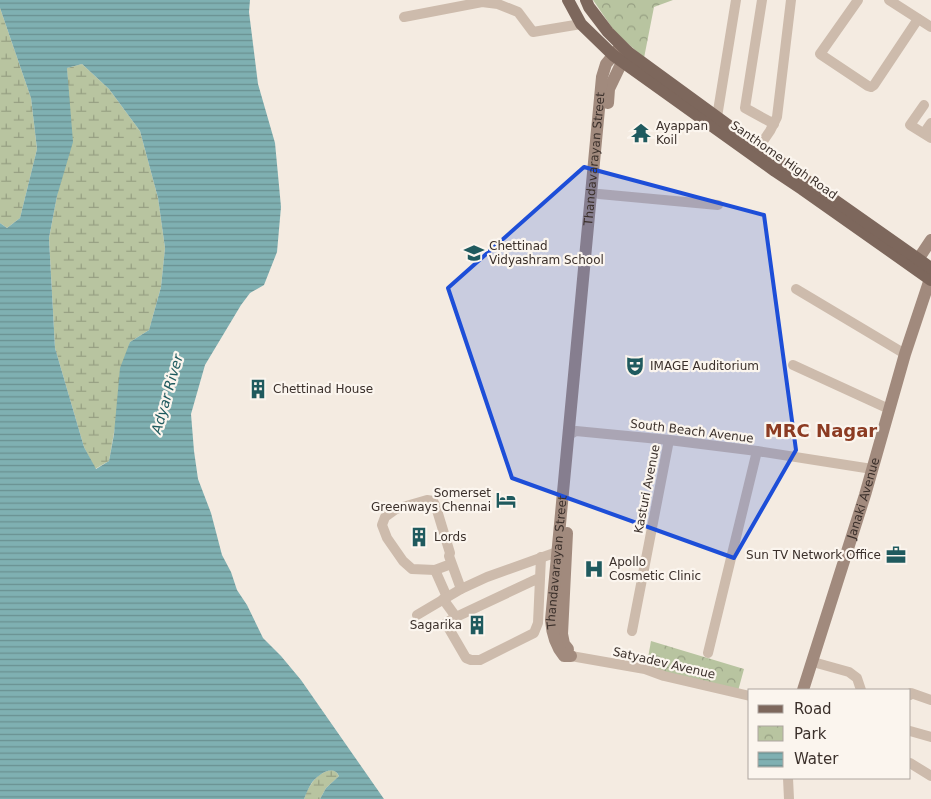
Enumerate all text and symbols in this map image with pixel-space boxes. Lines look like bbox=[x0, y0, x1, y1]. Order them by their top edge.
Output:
street label: Thandavarayan Street bbox=[581, 91, 608, 227]
street label: Santhome High Road bbox=[728, 118, 840, 202]
place label: Ayappan Koil bbox=[656, 119, 708, 147]
temple icon: Ayappan Koil bbox=[630, 122, 652, 144]
place label: Chettinad Vidyashram School bbox=[489, 239, 604, 267]
school or university icon: Chettinad Vidyashram School bbox=[463, 242, 485, 264]
water label: Adyar River bbox=[148, 351, 186, 436]
theatre icon: IMAGE Auditorium bbox=[624, 355, 646, 377]
place label: IMAGE Auditorium bbox=[650, 359, 759, 373]
building icon: Chettinad House bbox=[247, 378, 269, 400]
place label: Chettinad House bbox=[273, 382, 373, 396]
street label: South Beach Avenue bbox=[629, 416, 755, 446]
district label: MRC Nagar bbox=[765, 420, 877, 441]
street label: Kasturi Avenue bbox=[632, 443, 662, 535]
street label: Janaki Avenue bbox=[844, 456, 882, 542]
place label: Somerset Greenways Chennai bbox=[371, 486, 491, 514]
hotel icon: Somerset Greenways Chennai bbox=[495, 489, 517, 511]
street label: Thandavarayan Street bbox=[544, 494, 570, 631]
building icon: Lords bbox=[408, 526, 430, 548]
place label: Lords bbox=[434, 530, 466, 544]
office icon: Sun TV Network Office bbox=[885, 544, 907, 566]
place label: Sun TV Network Office bbox=[746, 548, 881, 562]
place label: Apollo Cosmetic Clinic bbox=[609, 555, 701, 583]
hospital icon: Apollo Cosmetic Clinic bbox=[583, 558, 605, 580]
building icon: Sagarika bbox=[466, 614, 488, 636]
place label: Sagarika bbox=[410, 618, 462, 632]
street label: Satyadev Avenue bbox=[611, 644, 717, 682]
legend bbox=[748, 689, 911, 779]
text: Road bbox=[794, 700, 832, 718]
text: Park bbox=[794, 725, 827, 743]
text: Water bbox=[794, 750, 839, 768]

